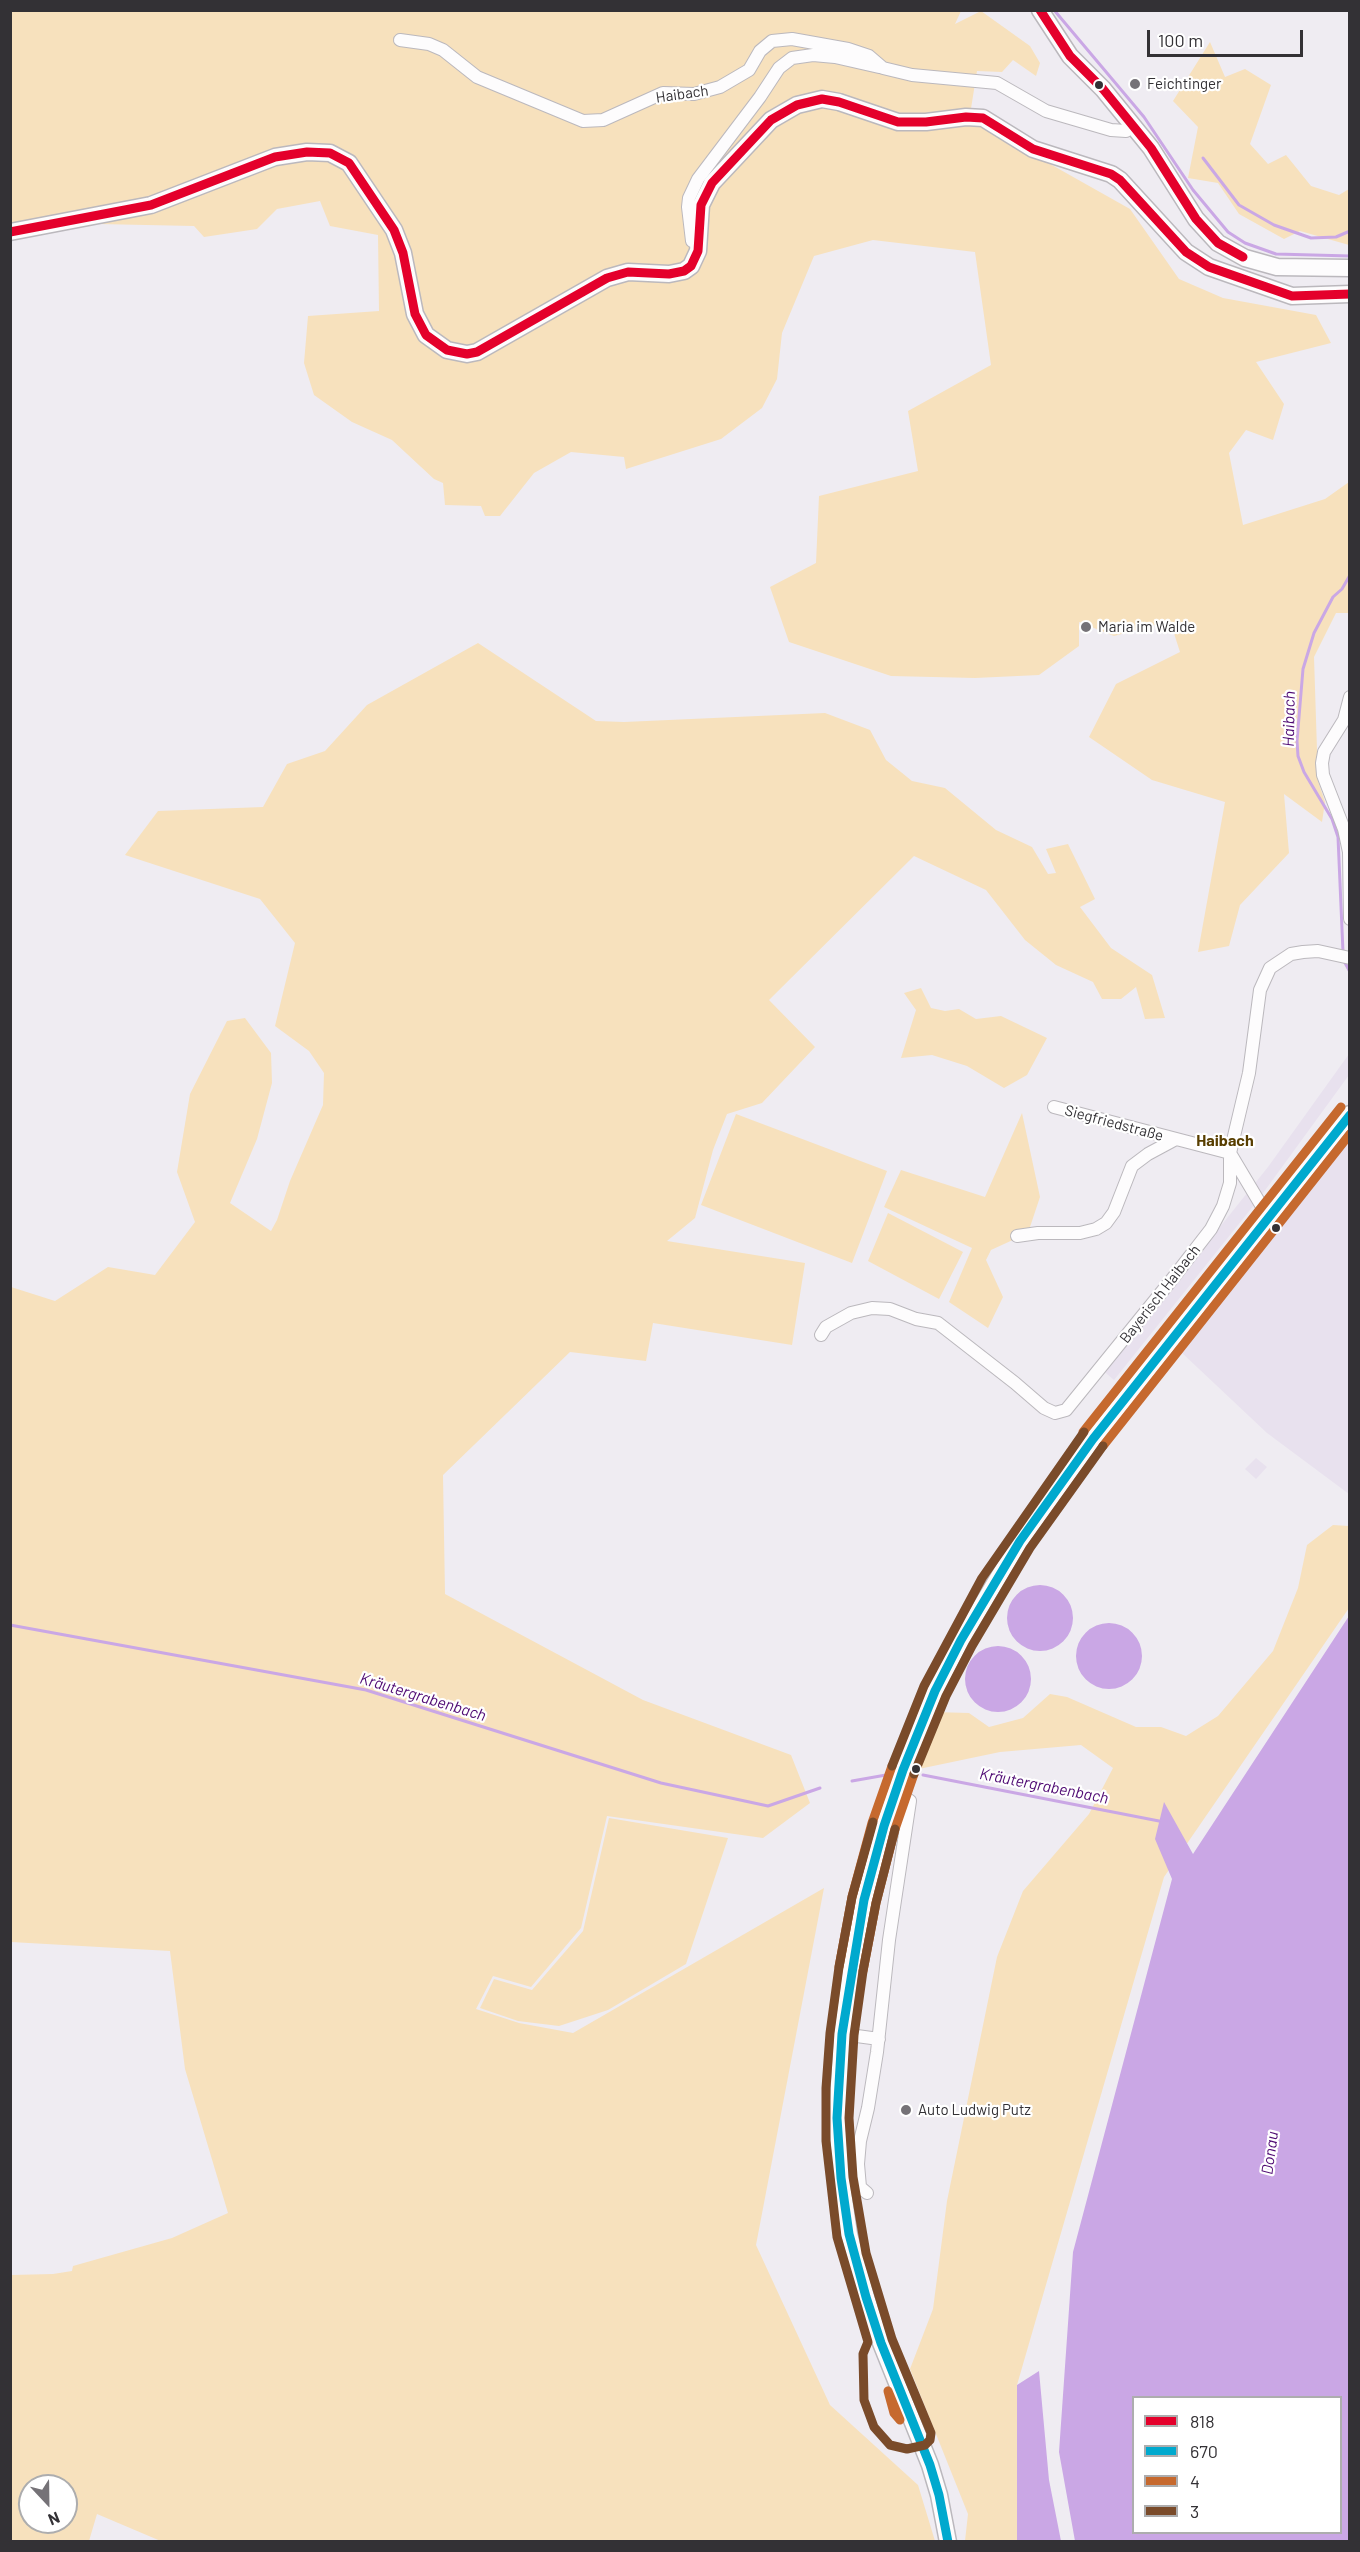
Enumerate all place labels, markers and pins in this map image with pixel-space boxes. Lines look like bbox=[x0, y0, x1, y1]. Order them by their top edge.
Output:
place label: Feichtinger bbox=[1147, 75, 1221, 93]
marker: Feichtinger bbox=[1128, 77, 1142, 91]
unlabelled marker bbox=[1093, 79, 1105, 91]
place label: Maria im Walde bbox=[1098, 618, 1195, 636]
marker: Maria im Walde bbox=[1079, 620, 1093, 634]
unlabelled marker bbox=[1270, 1222, 1282, 1234]
unlabelled marker bbox=[910, 1763, 922, 1775]
place label: Auto Ludwig Putz bbox=[918, 2101, 1031, 2119]
marker: Auto Ludwig Putz bbox=[899, 2103, 913, 2117]

